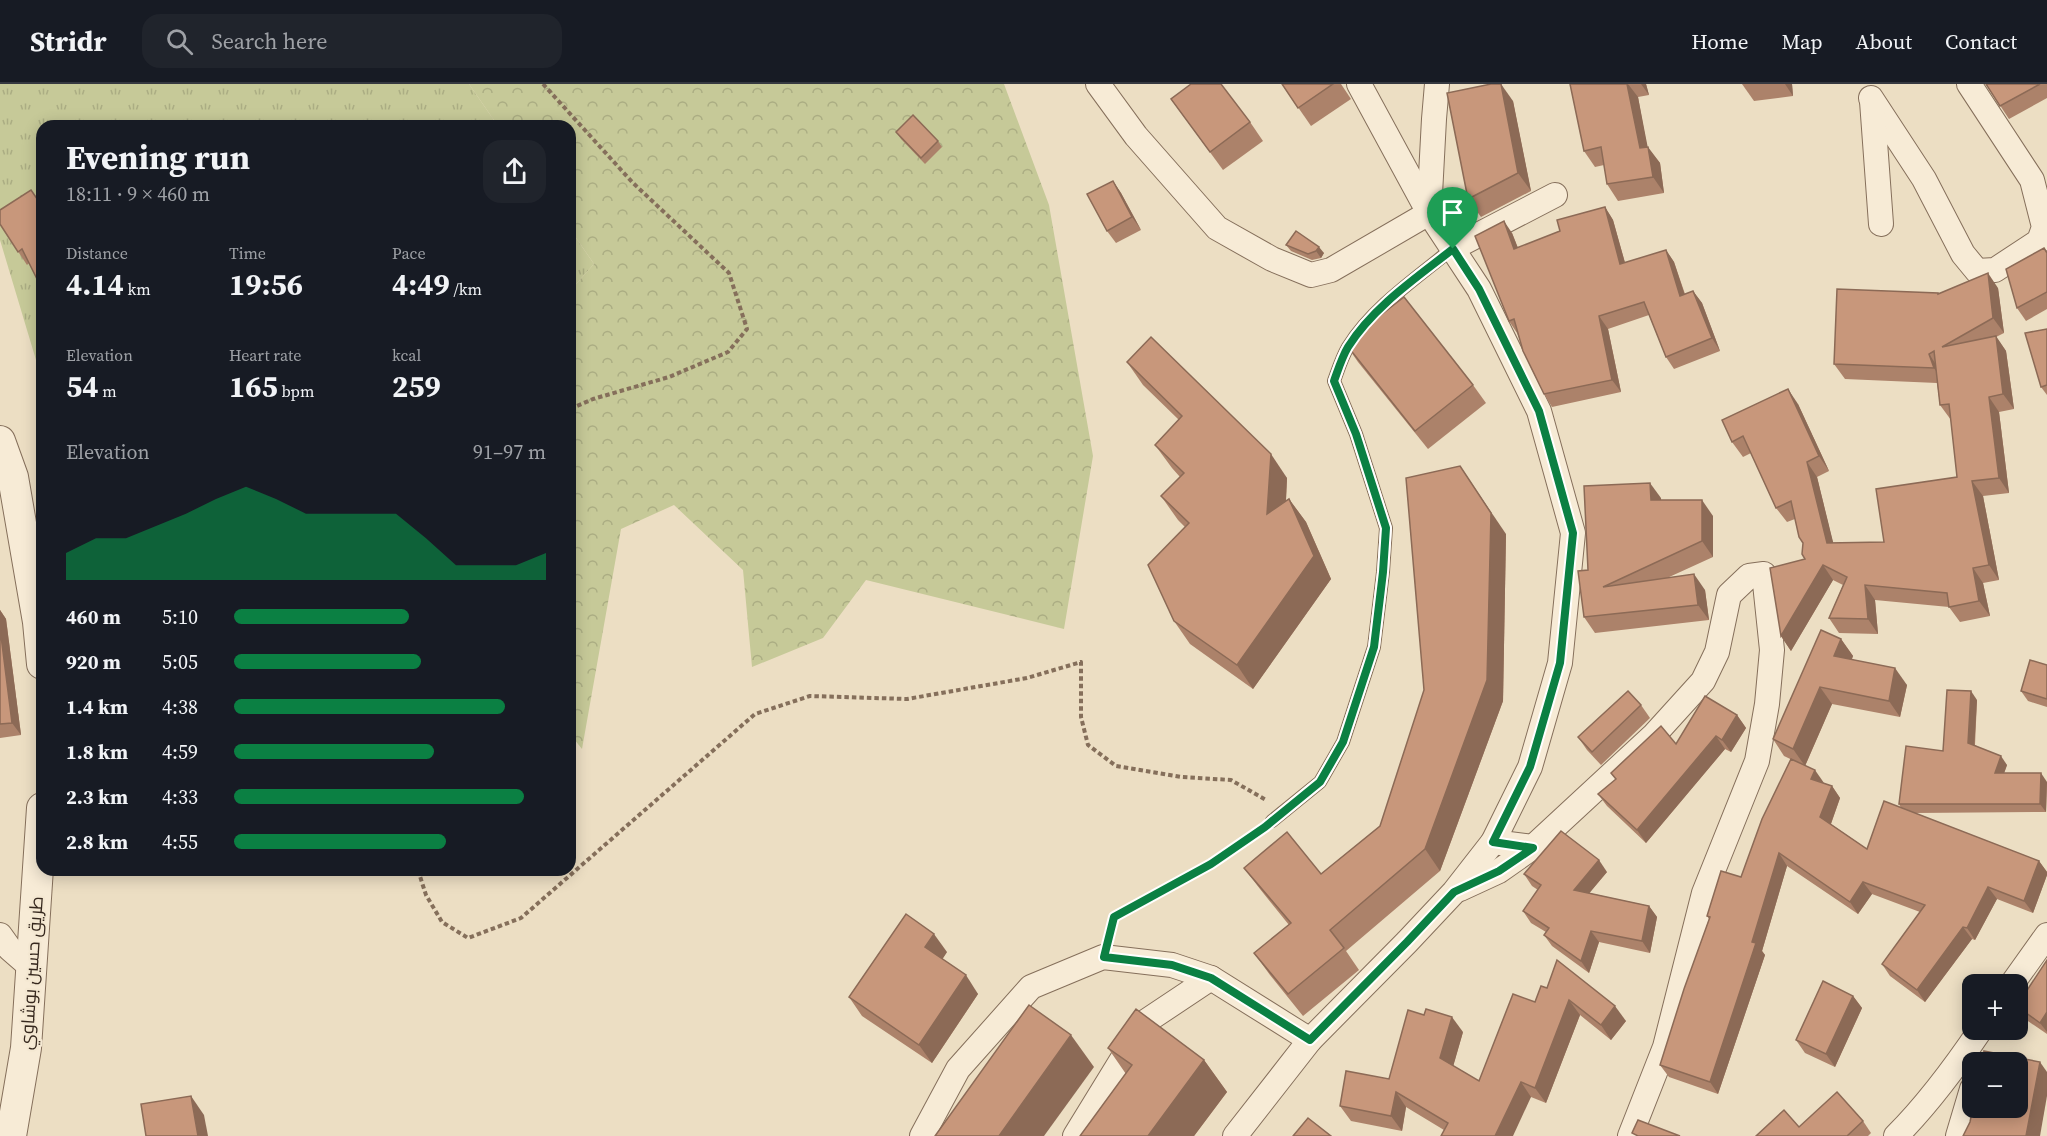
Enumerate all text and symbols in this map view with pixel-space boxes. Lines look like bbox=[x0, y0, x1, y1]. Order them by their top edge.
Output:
search box bbox=[142, 14, 562, 68]
text: Stridr bbox=[30, 22, 106, 60]
icon: search bbox=[163, 25, 196, 58]
text: Search here bbox=[211, 26, 327, 56]
text: Home bbox=[1691, 27, 1749, 56]
text: Map bbox=[1782, 27, 1823, 56]
text: About bbox=[1856, 27, 1912, 56]
text: Contact bbox=[1945, 27, 2017, 56]
text: Evening run bbox=[66, 135, 250, 180]
button: share bbox=[483, 140, 546, 203]
text: 18:11 · 9 × 460 m bbox=[66, 180, 210, 208]
pin bbox=[1427, 187, 1478, 249]
icon: arrive bbox=[1436, 196, 1469, 229]
text: Distance bbox=[66, 242, 128, 264]
text: Time bbox=[229, 242, 266, 264]
text: Pace bbox=[392, 242, 426, 264]
text: 4.14 bbox=[66, 264, 124, 305]
text: 19:56 bbox=[229, 264, 303, 305]
text: 4:49 bbox=[392, 264, 450, 305]
text: km bbox=[124, 278, 151, 300]
text: /km bbox=[450, 278, 482, 300]
text: Elevation bbox=[66, 344, 133, 366]
text: Heart rate bbox=[229, 344, 301, 366]
text: kcal bbox=[392, 344, 421, 366]
text: 54 bbox=[66, 366, 99, 407]
text: 165 bbox=[229, 366, 278, 407]
text: 259 bbox=[392, 366, 441, 407]
text: m bbox=[99, 380, 117, 402]
text: bpm bbox=[278, 380, 314, 402]
text: Elevation bbox=[66, 438, 150, 466]
text: 91–97 m bbox=[473, 438, 546, 466]
text: 460 m bbox=[66, 603, 121, 631]
text: 5:10 bbox=[162, 603, 198, 631]
text: 920 m bbox=[66, 648, 121, 676]
text: 5:05 bbox=[162, 648, 198, 676]
text: 1.4 km bbox=[66, 693, 128, 721]
text: 4:38 bbox=[162, 693, 198, 721]
text: 1.8 km bbox=[66, 738, 128, 766]
text: 4:59 bbox=[162, 738, 198, 766]
text: 2.3 km bbox=[66, 783, 128, 811]
text: 4:33 bbox=[162, 783, 198, 811]
text: 2.8 km bbox=[66, 828, 128, 856]
text: 4:55 bbox=[162, 828, 198, 856]
street label: طريق حسين بوشاوي bbox=[13, 895, 51, 1051]
map controls bbox=[1962, 974, 2028, 1118]
button: + bbox=[1962, 974, 2028, 1040]
button: − bbox=[1962, 1052, 2028, 1118]

